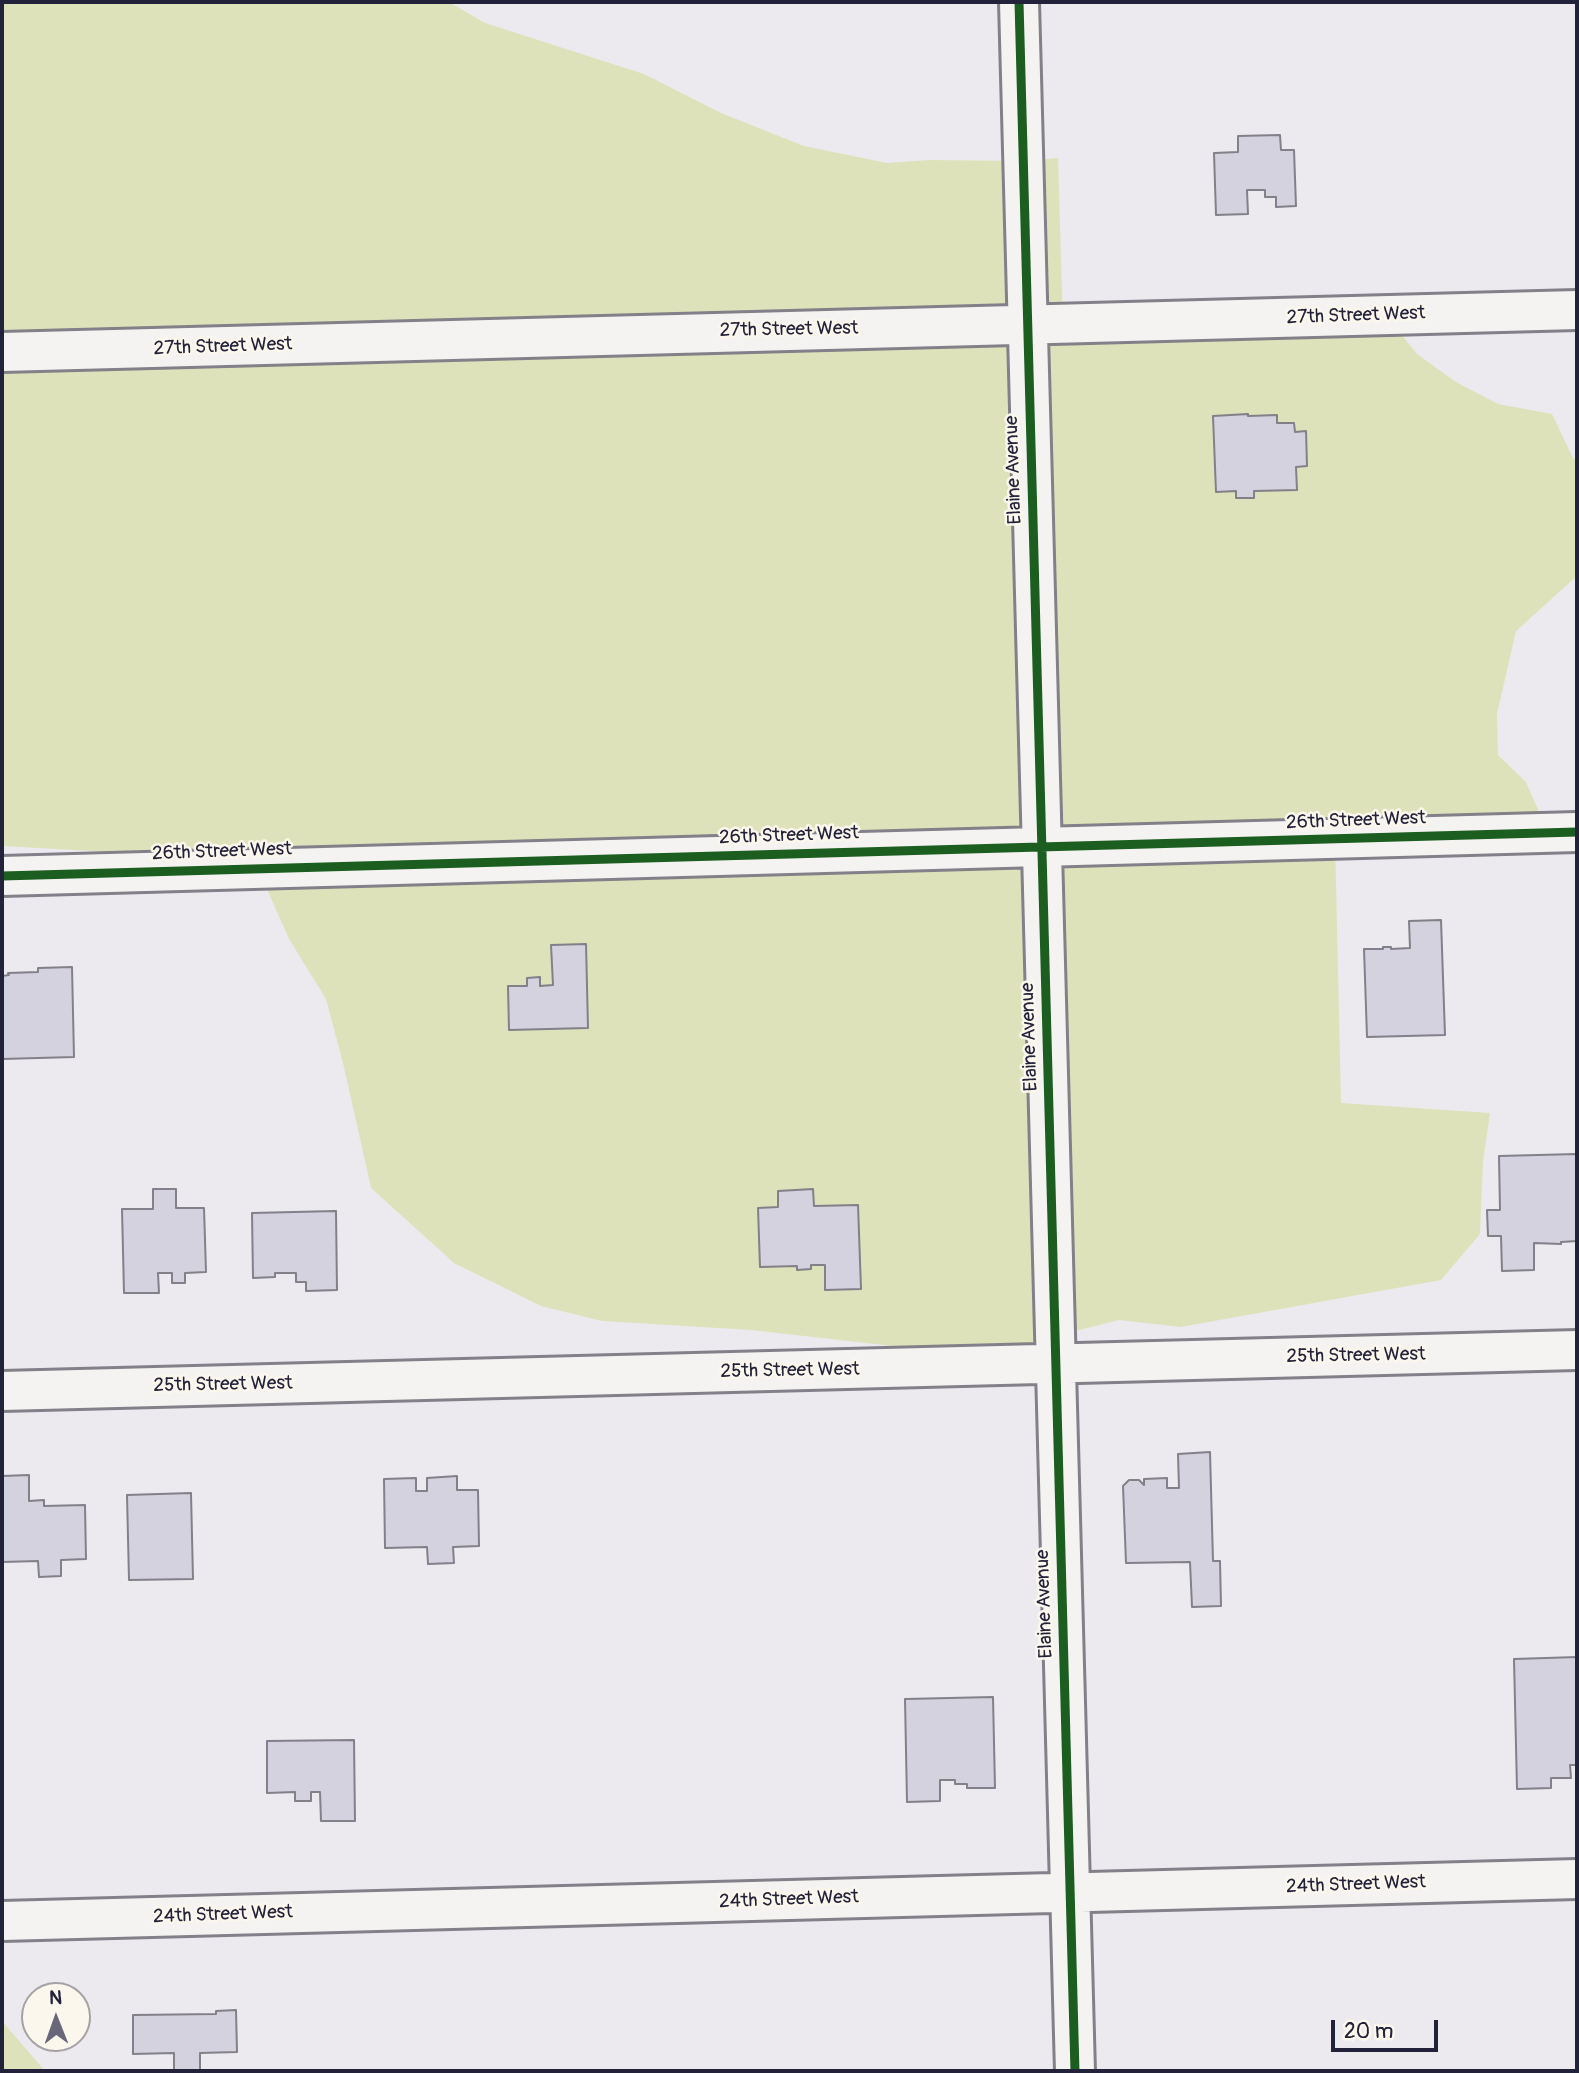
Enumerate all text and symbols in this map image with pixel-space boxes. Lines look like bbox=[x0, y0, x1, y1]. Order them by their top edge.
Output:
street label: 27th Street West bbox=[1286, 302, 1426, 330]
street label: 27th Street West bbox=[719, 317, 859, 343]
street label: 27th Street West bbox=[153, 333, 293, 361]
street label: Elaine Avenue bbox=[1001, 415, 1027, 525]
street label: 26th Street West bbox=[1286, 807, 1426, 835]
street label: 26th Street West bbox=[719, 822, 859, 850]
street label: 26th Street West bbox=[152, 838, 292, 866]
street label: Elaine Avenue bbox=[1017, 982, 1043, 1092]
street label: 25th Street West bbox=[1286, 1343, 1426, 1369]
street label: 25th Street West bbox=[720, 1358, 860, 1384]
street label: 25th Street West bbox=[153, 1372, 293, 1398]
street label: Elaine Avenue bbox=[1032, 1549, 1058, 1659]
street label: 24th Street West bbox=[1286, 1871, 1426, 1899]
street label: 24th Street West bbox=[719, 1886, 859, 1914]
street label: 24th Street West bbox=[153, 1901, 293, 1929]
north arrow bbox=[21, 1982, 91, 2052]
text: N bbox=[49, 1986, 62, 2010]
scale bar bbox=[1334, 2007, 1441, 2050]
text: 20 m bbox=[1344, 2018, 1393, 2045]

